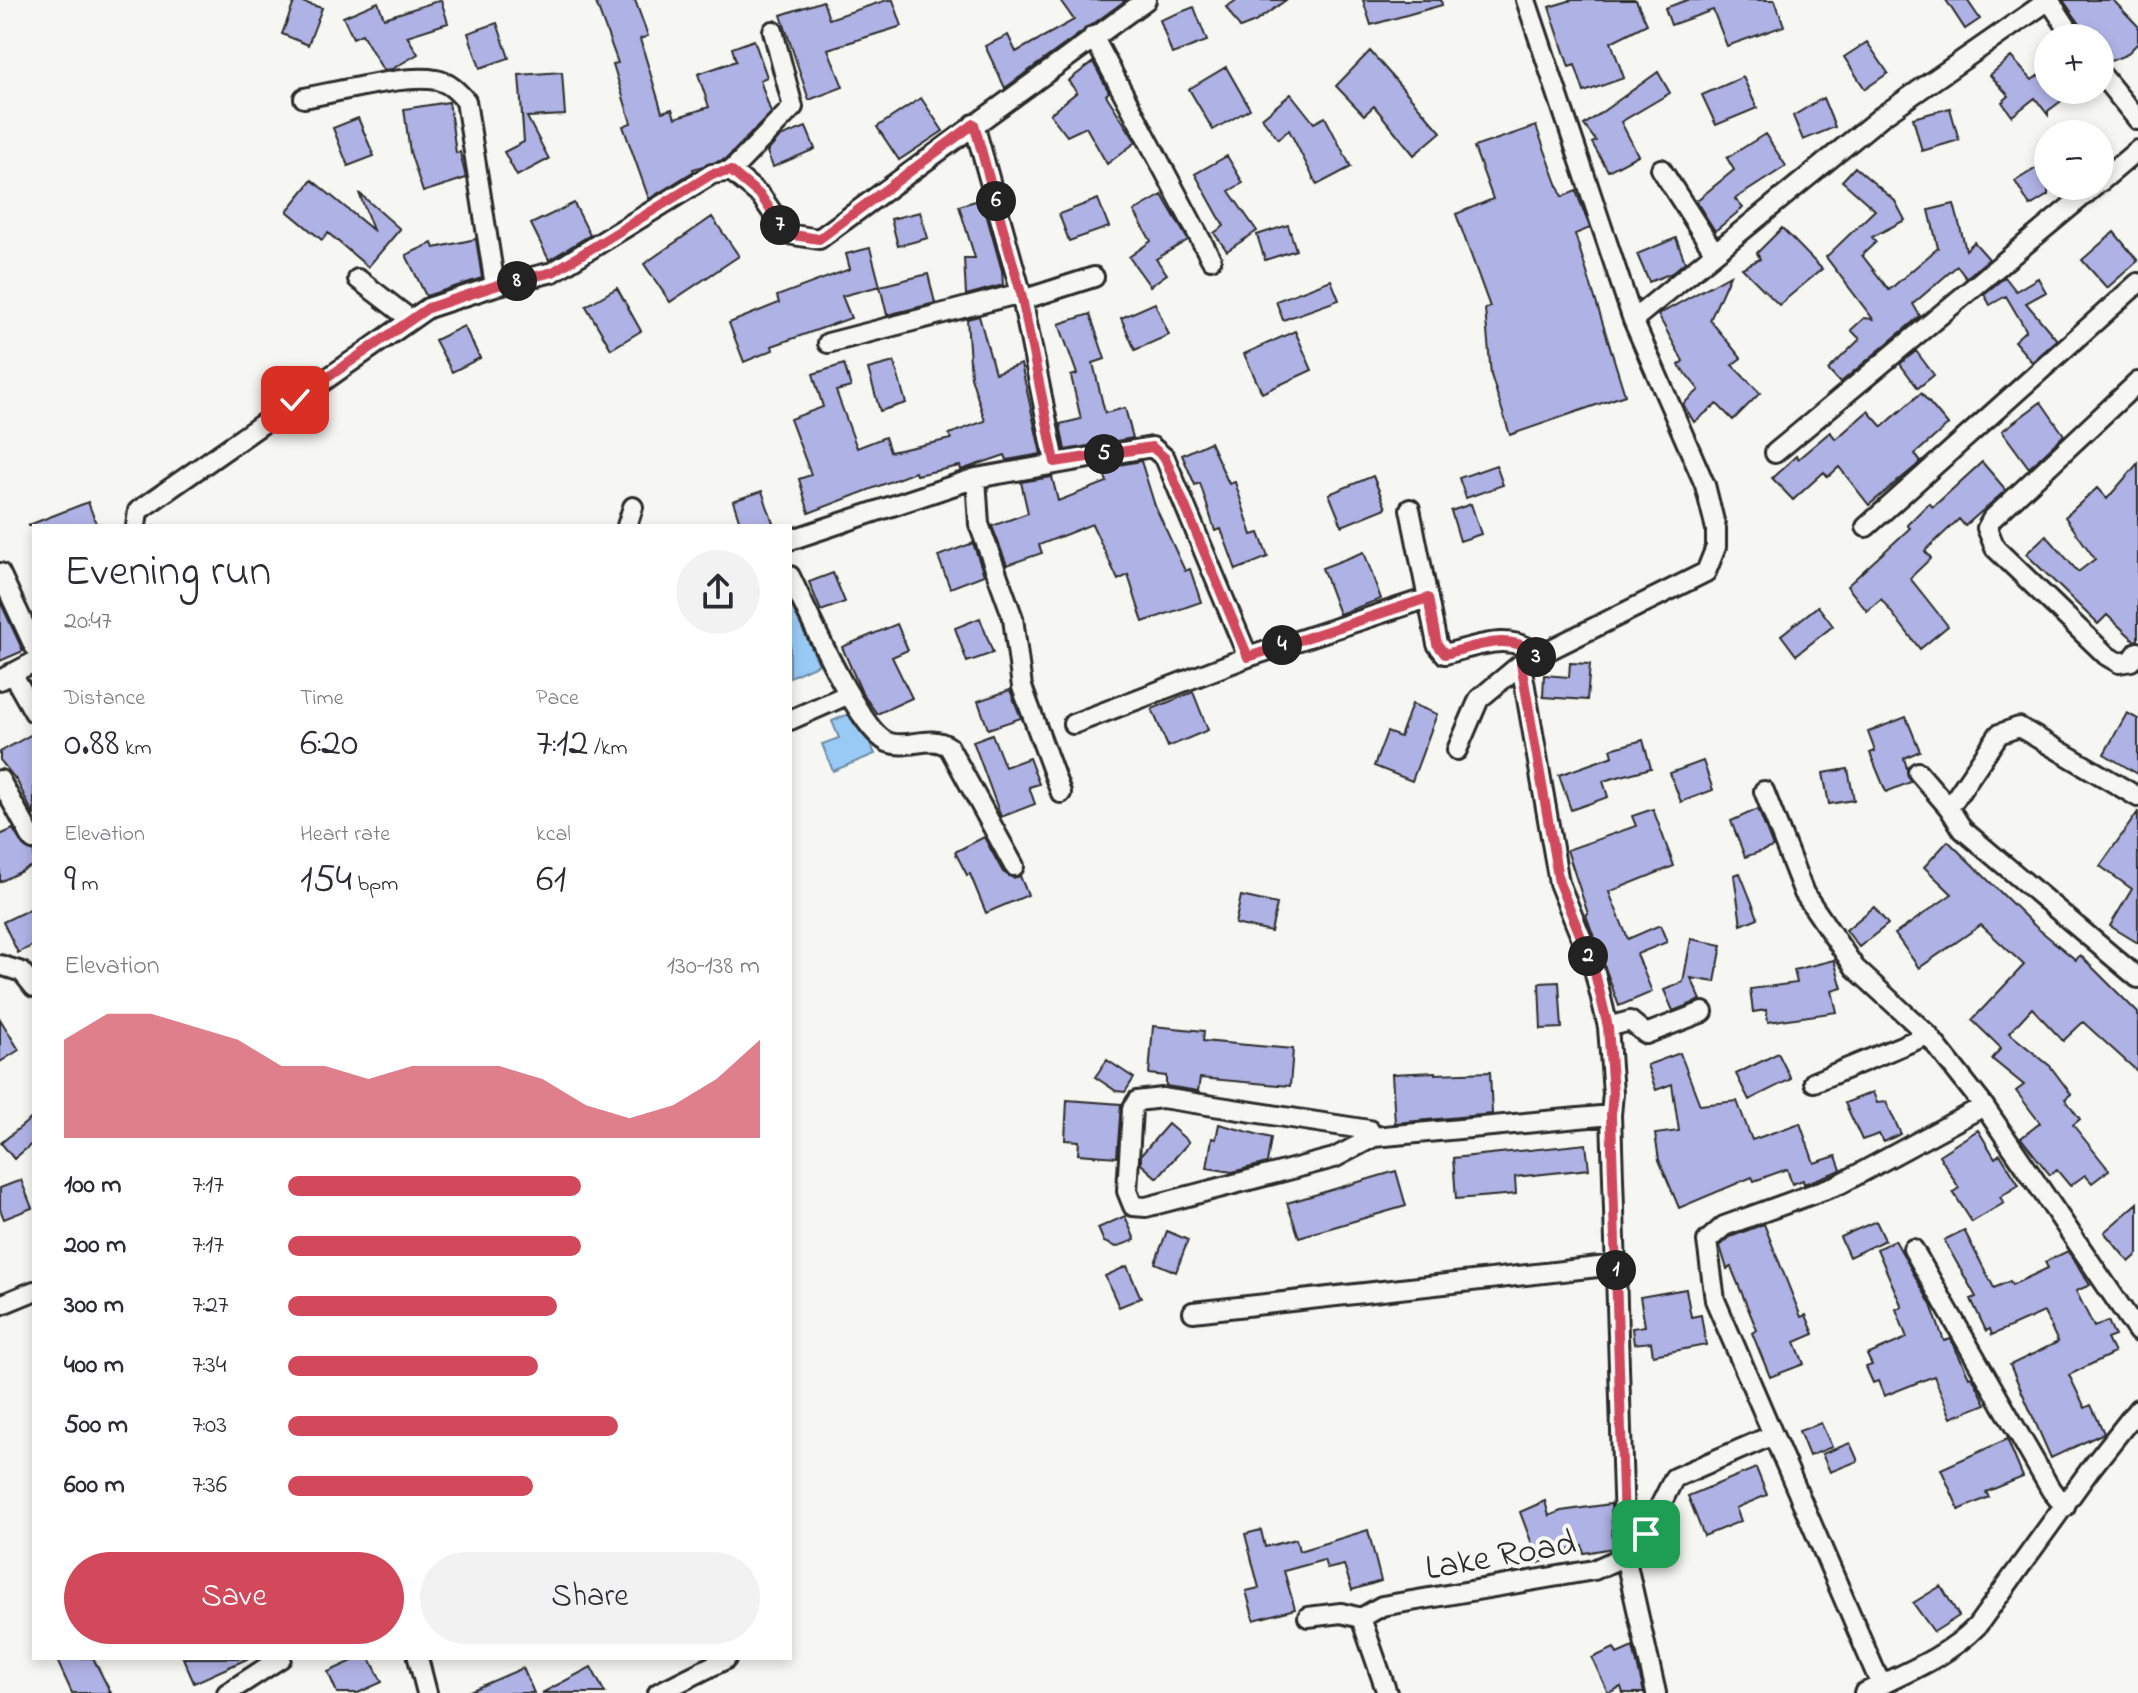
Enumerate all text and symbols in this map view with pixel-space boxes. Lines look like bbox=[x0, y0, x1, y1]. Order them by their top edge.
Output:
map controls bbox=[2034, 24, 2114, 200]
button: + bbox=[2034, 24, 2114, 104]
button: − bbox=[2034, 120, 2114, 200]
pin: 6 bbox=[976, 181, 1016, 221]
text: 6 bbox=[991, 185, 1001, 217]
pin: 7 bbox=[760, 205, 800, 245]
text: 7 bbox=[775, 209, 785, 241]
pin: 8 bbox=[497, 261, 537, 301]
text: 8 bbox=[513, 265, 521, 297]
pin bbox=[261, 366, 329, 434]
icon: check bbox=[273, 378, 317, 422]
pin: 5 bbox=[1084, 434, 1124, 474]
text: 5 bbox=[1098, 438, 1110, 470]
text: Evening run bbox=[64, 541, 271, 605]
button: share bbox=[676, 550, 760, 634]
text: 20:47 bbox=[64, 603, 112, 641]
pin: 4 bbox=[1262, 625, 1302, 665]
text: 4 bbox=[1277, 629, 1287, 661]
pin: 3 bbox=[1516, 637, 1556, 677]
text: 3 bbox=[1531, 641, 1541, 673]
text: Distance bbox=[64, 683, 145, 715]
text: Time bbox=[300, 683, 344, 715]
text: Pace bbox=[536, 683, 579, 715]
text: 0.88 bbox=[64, 715, 119, 774]
text: 6:20 bbox=[300, 715, 358, 774]
text: 7:12 bbox=[536, 715, 588, 774]
text: km bbox=[119, 733, 152, 765]
text: /km bbox=[588, 733, 628, 765]
text: Elevation bbox=[64, 819, 145, 851]
text: Heart rate bbox=[300, 819, 390, 851]
text: kcal bbox=[536, 819, 571, 851]
text: 9 bbox=[64, 851, 76, 910]
text: 154 bbox=[300, 851, 352, 910]
text: 61 bbox=[536, 851, 566, 910]
text: m bbox=[76, 869, 99, 901]
text: bpm bbox=[352, 869, 398, 901]
pin: 2 bbox=[1568, 936, 1608, 976]
text: 2 bbox=[1583, 940, 1593, 972]
text: Elevation bbox=[64, 948, 160, 986]
text: 130–138 m bbox=[667, 948, 760, 986]
text: 100 m bbox=[64, 1167, 121, 1205]
text: 7:17 bbox=[192, 1167, 224, 1205]
text: 200 m bbox=[64, 1227, 126, 1265]
text: 7:17 bbox=[192, 1227, 224, 1265]
pin: 1 bbox=[1596, 1250, 1636, 1290]
text: 1 bbox=[1613, 1254, 1620, 1286]
text: 300 m bbox=[64, 1287, 124, 1325]
text: 7:27 bbox=[192, 1287, 229, 1325]
text: 400 m bbox=[64, 1347, 124, 1385]
text: 7:34 bbox=[192, 1347, 226, 1385]
text: 500 m bbox=[64, 1407, 128, 1445]
text: 7:03 bbox=[192, 1407, 227, 1445]
text: 600 m bbox=[64, 1467, 125, 1505]
text: 7:36 bbox=[192, 1467, 227, 1505]
pin bbox=[1612, 1500, 1680, 1568]
icon: arrive bbox=[1624, 1512, 1668, 1556]
street label: Lake Road bbox=[1421, 1518, 1580, 1597]
button: Save bbox=[64, 1552, 404, 1644]
button: Share bbox=[420, 1552, 760, 1644]

